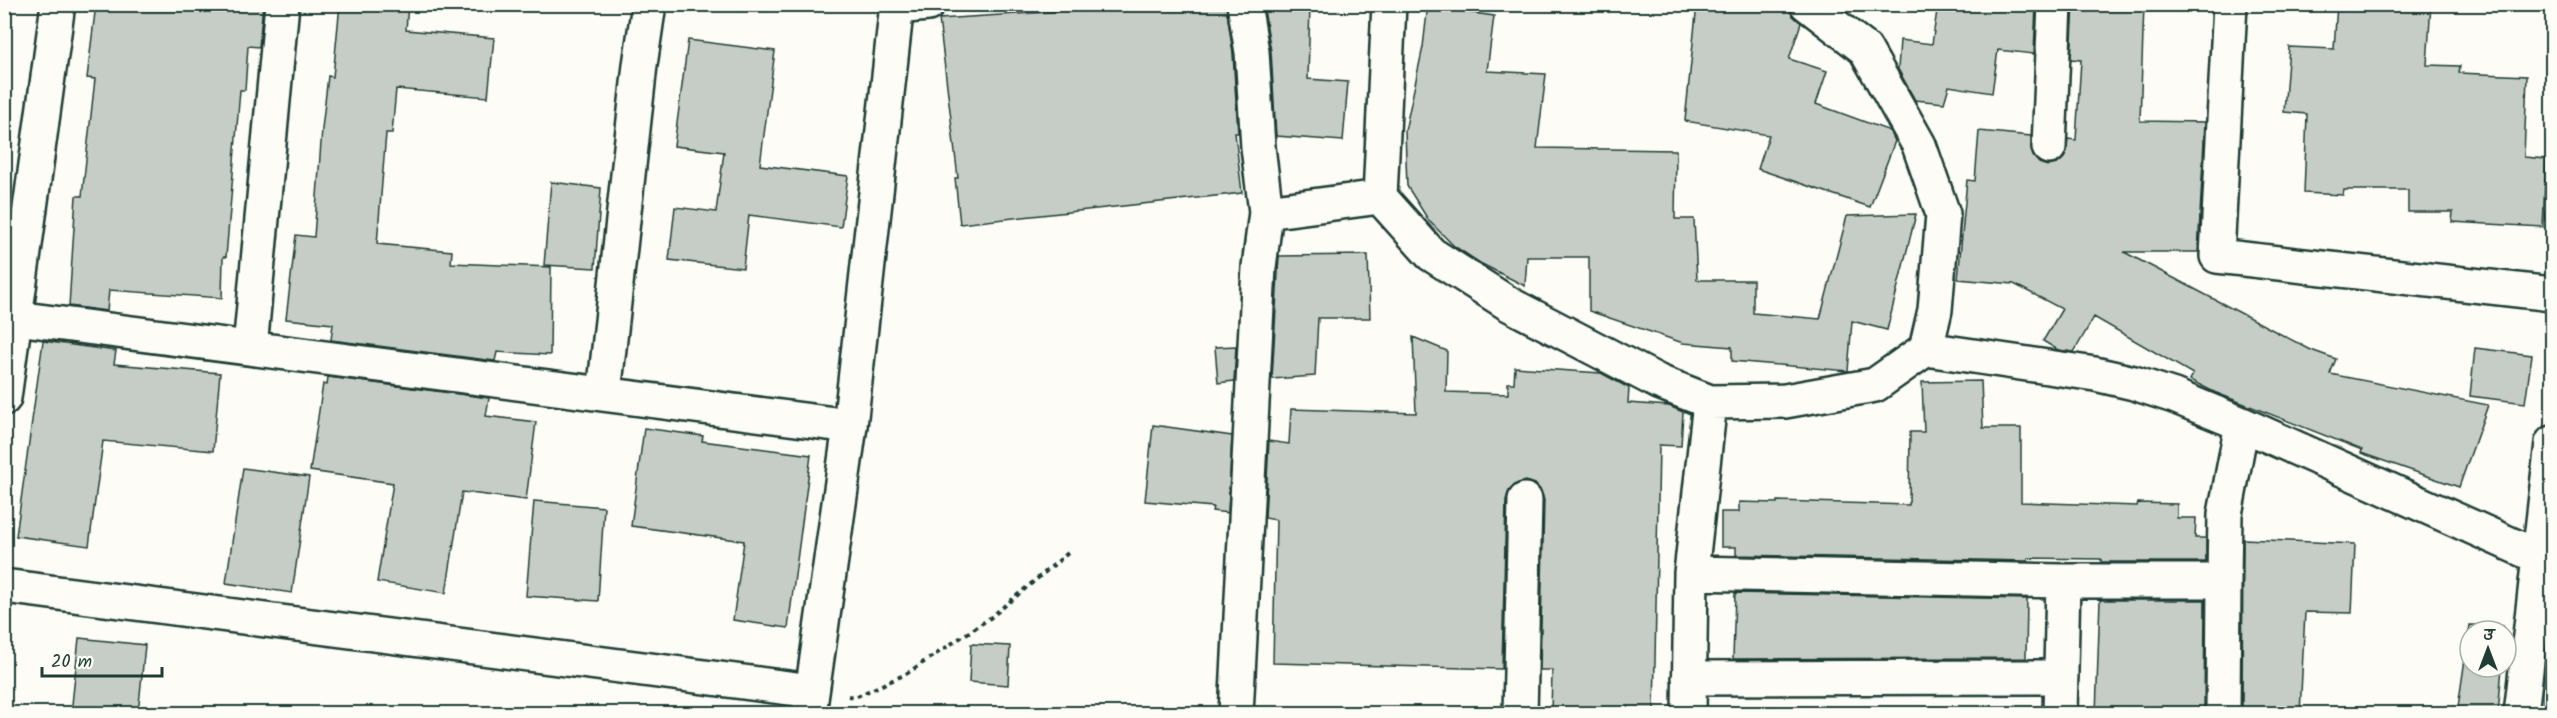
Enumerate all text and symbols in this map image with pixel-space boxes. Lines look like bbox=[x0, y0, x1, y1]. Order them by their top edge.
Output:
north arrow bbox=[2458, 619, 2518, 679]
text: उ bbox=[2483, 623, 2496, 648]
scale bar bbox=[42, 640, 162, 678]
text: 20 m bbox=[51, 648, 92, 677]

